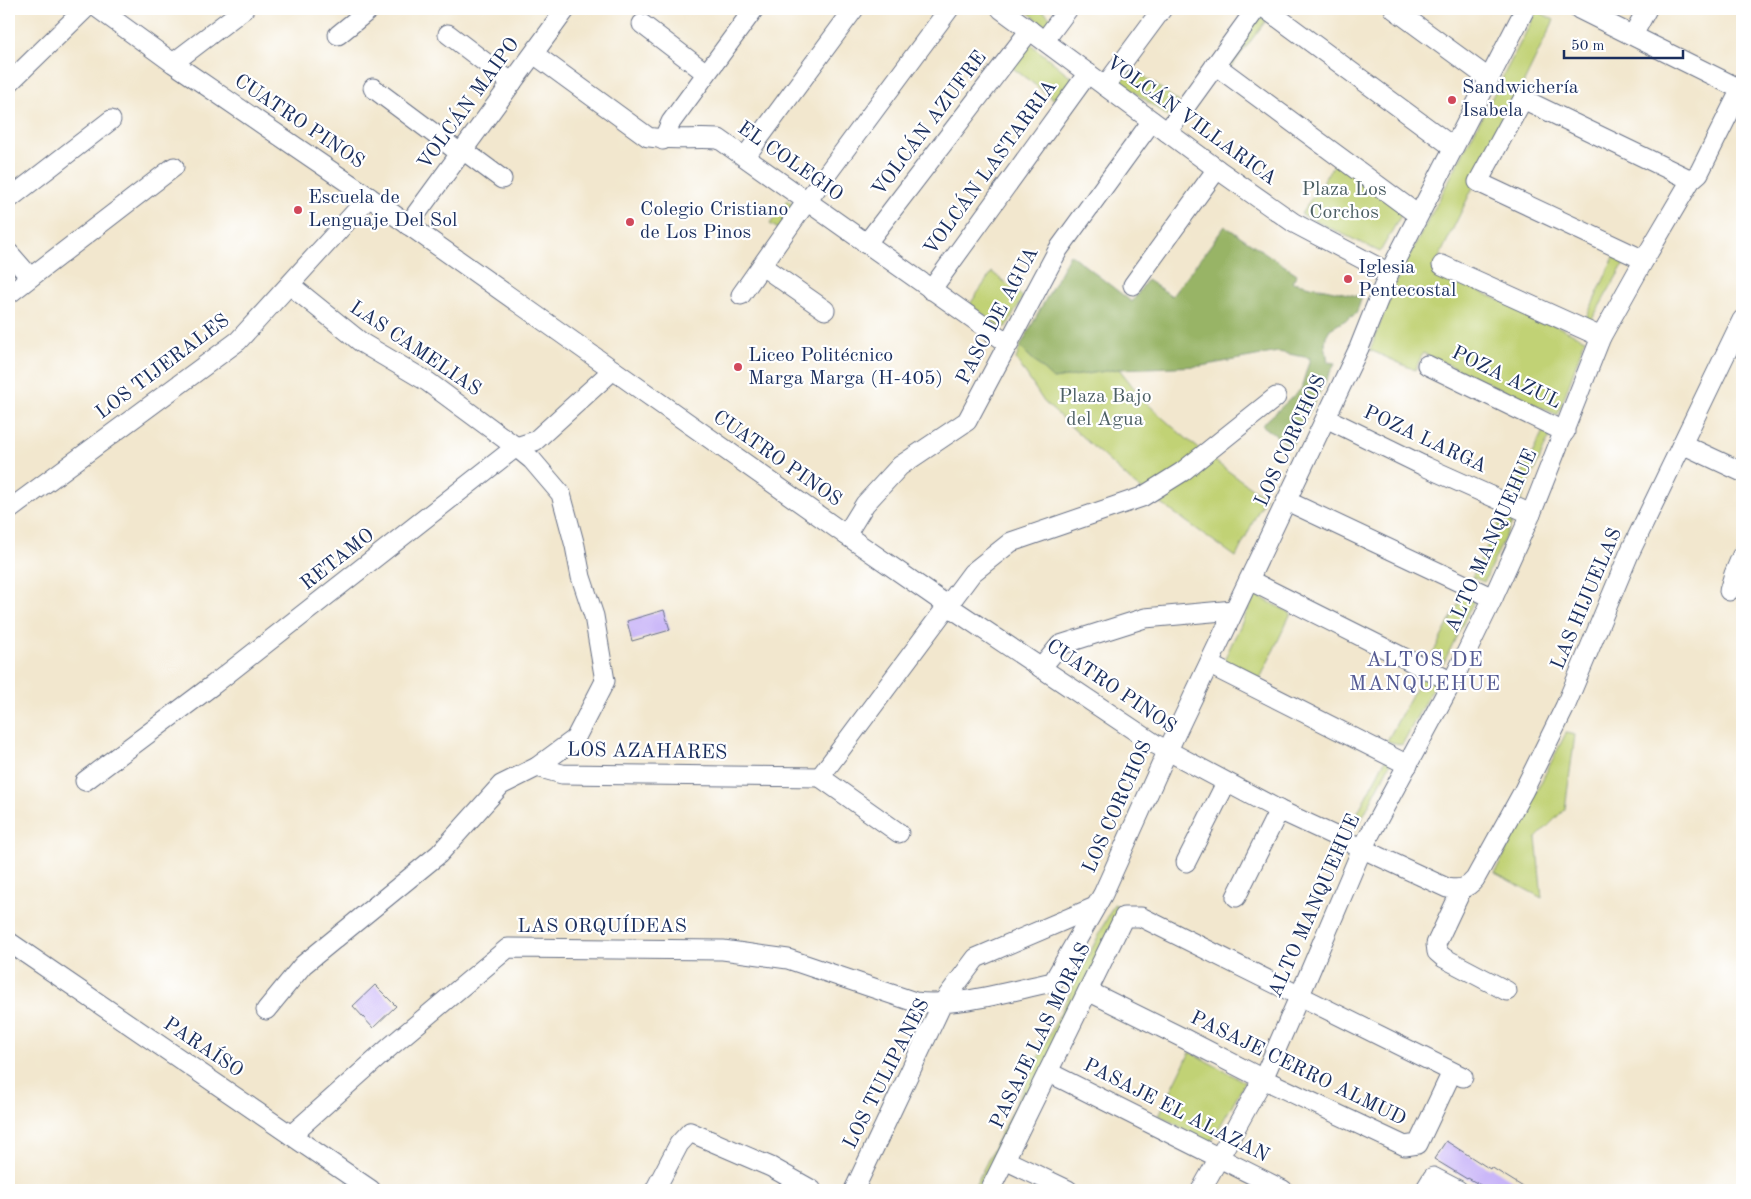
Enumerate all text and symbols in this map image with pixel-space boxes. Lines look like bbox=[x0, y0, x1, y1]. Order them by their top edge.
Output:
scale bar bbox=[1564, 28, 1682, 60]
street label: VOLCÁN MAIPO bbox=[412, 33, 523, 174]
text: 50 m bbox=[1571, 39, 1605, 54]
street label: VOLCÁN AZUFRE bbox=[867, 46, 991, 200]
street label: VOLCÁN VILLARICA bbox=[1102, 50, 1282, 189]
street label: CUATRO PINOS bbox=[230, 71, 368, 173]
street label: VOLCÁN LASTARRIA bbox=[918, 75, 1061, 259]
place label: Sandwichería Isabela bbox=[1462, 78, 1579, 121]
marker: Sandwichería Isabela bbox=[1446, 94, 1458, 106]
street label: EL COLEGIO bbox=[734, 118, 846, 206]
park label: Plaza Los Corchos bbox=[1301, 180, 1387, 223]
place label: Escuela de Lenguaje Del Sol bbox=[308, 188, 457, 231]
place label: Colegio Cristiano de Los Pinos bbox=[640, 200, 788, 243]
marker: Escuela de Lenguaje Del Sol bbox=[292, 204, 304, 216]
marker: Colegio Cristiano de Los Pinos bbox=[624, 216, 636, 228]
street label: PASO DE AGUA bbox=[953, 244, 1043, 388]
place label: Iglesia Pentecostal bbox=[1358, 258, 1456, 301]
marker: Iglesia Pentecostal bbox=[1342, 273, 1354, 285]
street label: LAS CAMELIAS bbox=[346, 298, 484, 400]
street label: LOS TIJERALES bbox=[93, 310, 233, 424]
street label: POZA AZUL bbox=[1448, 343, 1564, 413]
place label: Liceo Politécnico Marga Marga (H-405) bbox=[748, 346, 943, 389]
marker: Liceo Politécnico Marga Marga (H-405) bbox=[732, 361, 744, 373]
street label: LOS CORCHOS bbox=[1252, 372, 1330, 510]
park label: Plaza Bajo del Agua bbox=[1058, 387, 1152, 430]
street label: POZA LARGA bbox=[1360, 403, 1490, 477]
street label: CUATRO PINOS bbox=[709, 407, 845, 511]
street label: ALTO MANQUEHUE bbox=[1442, 446, 1542, 636]
street label: RETAMO bbox=[298, 525, 378, 595]
street label: LAS HIJUELAS bbox=[1548, 525, 1626, 673]
street label: CUATRO PINOS bbox=[1042, 636, 1180, 738]
district label: ALTOS DE MANQUEHUE bbox=[1349, 650, 1501, 695]
street label: LOS CORCHOS bbox=[1080, 738, 1156, 876]
street label: LOS AZAHARES bbox=[567, 741, 727, 763]
street label: ALTO MANQUEHUE bbox=[1265, 811, 1365, 1001]
street label: LAS ORQUÍDEAS bbox=[517, 914, 687, 937]
street label: PASAJE LAS MORAS bbox=[987, 940, 1095, 1132]
street label: LOS TULIPANES bbox=[840, 996, 934, 1152]
street label: PASAJE CERRO ALMUD bbox=[1187, 1008, 1409, 1130]
street label: PARAÍSO bbox=[160, 1012, 248, 1082]
street label: PASAJE EL ALAZAN bbox=[1080, 1055, 1272, 1167]

